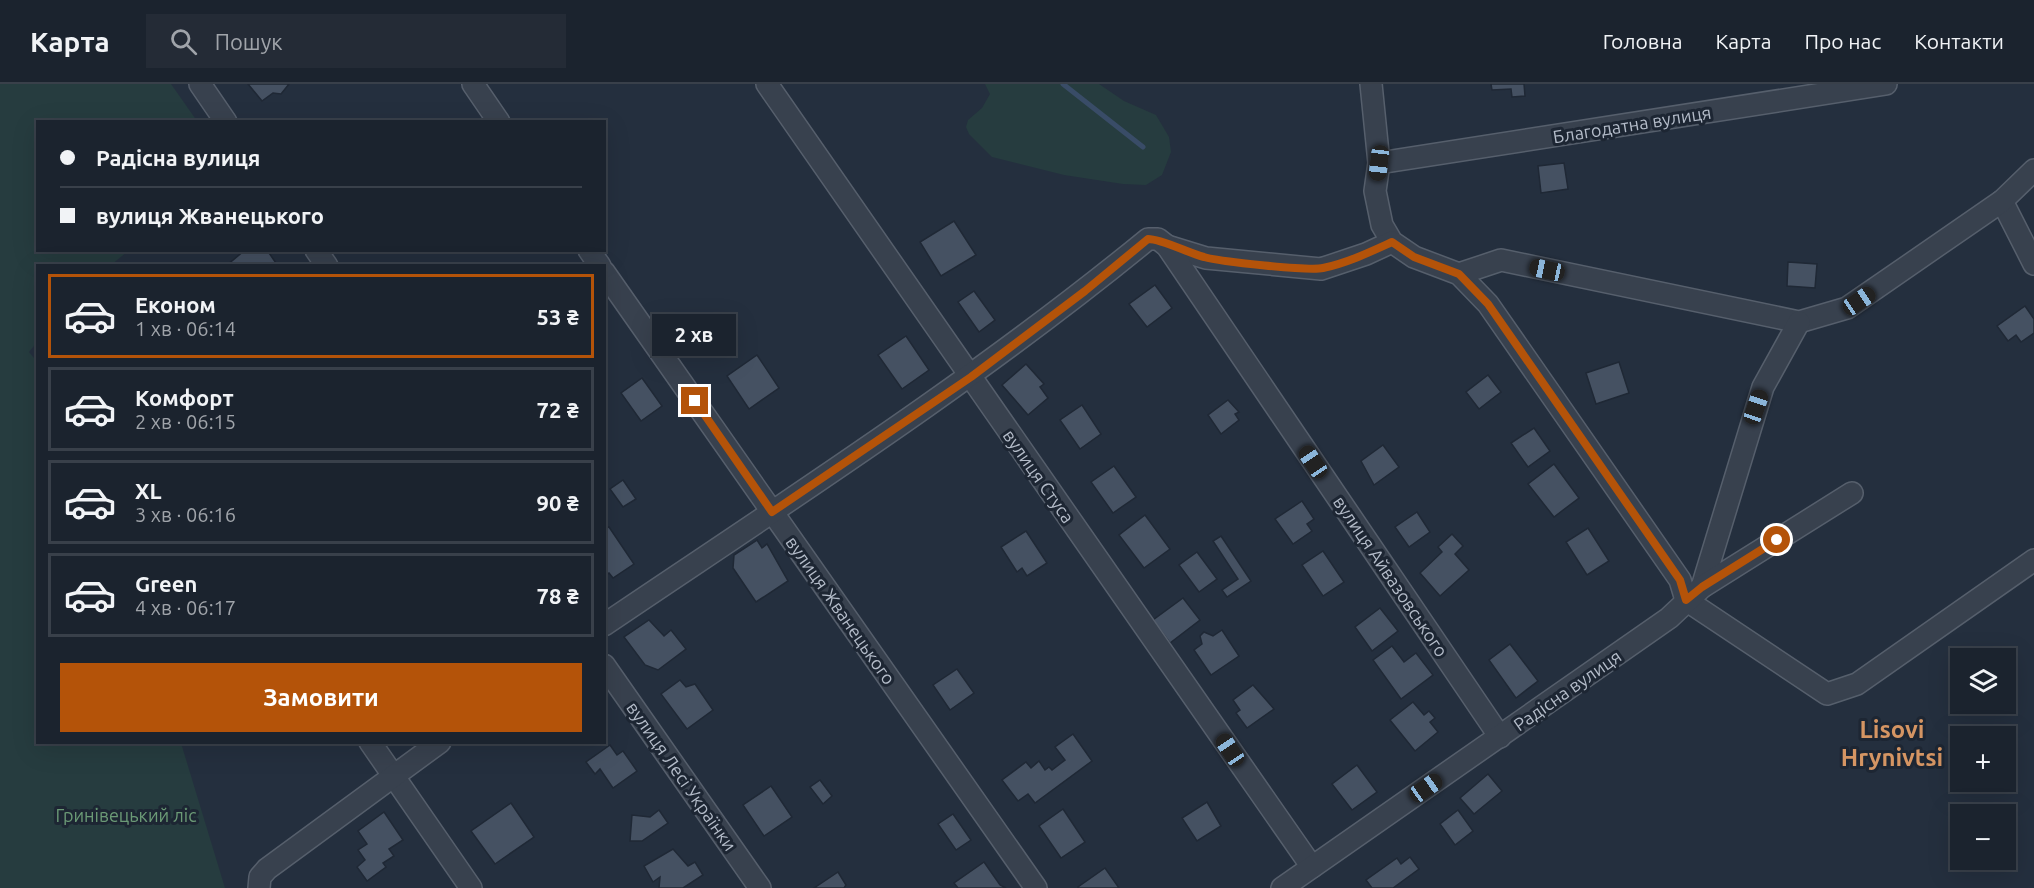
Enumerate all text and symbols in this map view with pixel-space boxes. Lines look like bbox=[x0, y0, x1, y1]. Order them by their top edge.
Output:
search box bbox=[146, 14, 566, 68]
icon: search bbox=[167, 25, 200, 58]
text: Карта bbox=[30, 26, 110, 57]
text: Пошук bbox=[215, 29, 283, 54]
text: Головна bbox=[1603, 29, 1683, 53]
text: Карта bbox=[1716, 29, 1771, 53]
text: Про нас bbox=[1804, 29, 1881, 53]
text: Контакти bbox=[1914, 29, 2004, 53]
street label: Благодатна вулиця bbox=[1551, 102, 1713, 146]
car bbox=[1368, 144, 1390, 182]
text: Радісна вулиця bbox=[96, 145, 260, 170]
text: вулиця Жванецького bbox=[96, 203, 324, 228]
car bbox=[1528, 257, 1566, 283]
car bbox=[1839, 283, 1879, 319]
icon: car bbox=[63, 289, 117, 343]
text: Економ bbox=[135, 292, 216, 317]
text: 53 ₴ bbox=[537, 304, 579, 329]
callout: 2 хв bbox=[653, 314, 737, 356]
text: 1 хв · 06:14 bbox=[135, 317, 236, 340]
text: 2 хв bbox=[675, 323, 713, 346]
icon: car bbox=[63, 382, 117, 436]
text: Комфорт bbox=[135, 385, 234, 410]
route end bbox=[681, 387, 708, 414]
car bbox=[1742, 387, 1770, 427]
text: 72 ₴ bbox=[537, 397, 579, 422]
text: 2 хв · 06:15 bbox=[135, 410, 236, 433]
street label: вулиця Стуса bbox=[1000, 426, 1078, 526]
car bbox=[1295, 442, 1331, 482]
icon: car bbox=[63, 475, 117, 529]
text: XL bbox=[135, 478, 162, 503]
text: 90 ₴ bbox=[537, 490, 579, 515]
street label: вулиця Айвазовського bbox=[1330, 492, 1452, 660]
text: 3 хв · 06:16 bbox=[135, 503, 236, 526]
route start bbox=[1763, 526, 1790, 553]
street label: вулиця Жванецького bbox=[782, 532, 900, 688]
icon: car bbox=[63, 568, 117, 622]
text: Green bbox=[135, 571, 197, 596]
text: 78 ₴ bbox=[537, 583, 579, 608]
text: 4 хв · 06:17 bbox=[135, 596, 236, 619]
street label: Радісна вулиця bbox=[1509, 645, 1625, 735]
map controls bbox=[1950, 648, 2016, 870]
button: layers bbox=[1950, 648, 2016, 714]
button: Замовити bbox=[60, 663, 582, 732]
street label: вулиця Лесі Українки bbox=[623, 698, 741, 854]
district label: Lisovi Hrynivtsi bbox=[1841, 716, 1943, 771]
button: + bbox=[1950, 726, 2016, 792]
car bbox=[1212, 730, 1248, 770]
car bbox=[1406, 770, 1446, 806]
button: − bbox=[1950, 804, 2016, 870]
park label: Гринівецький ліс bbox=[55, 805, 197, 825]

